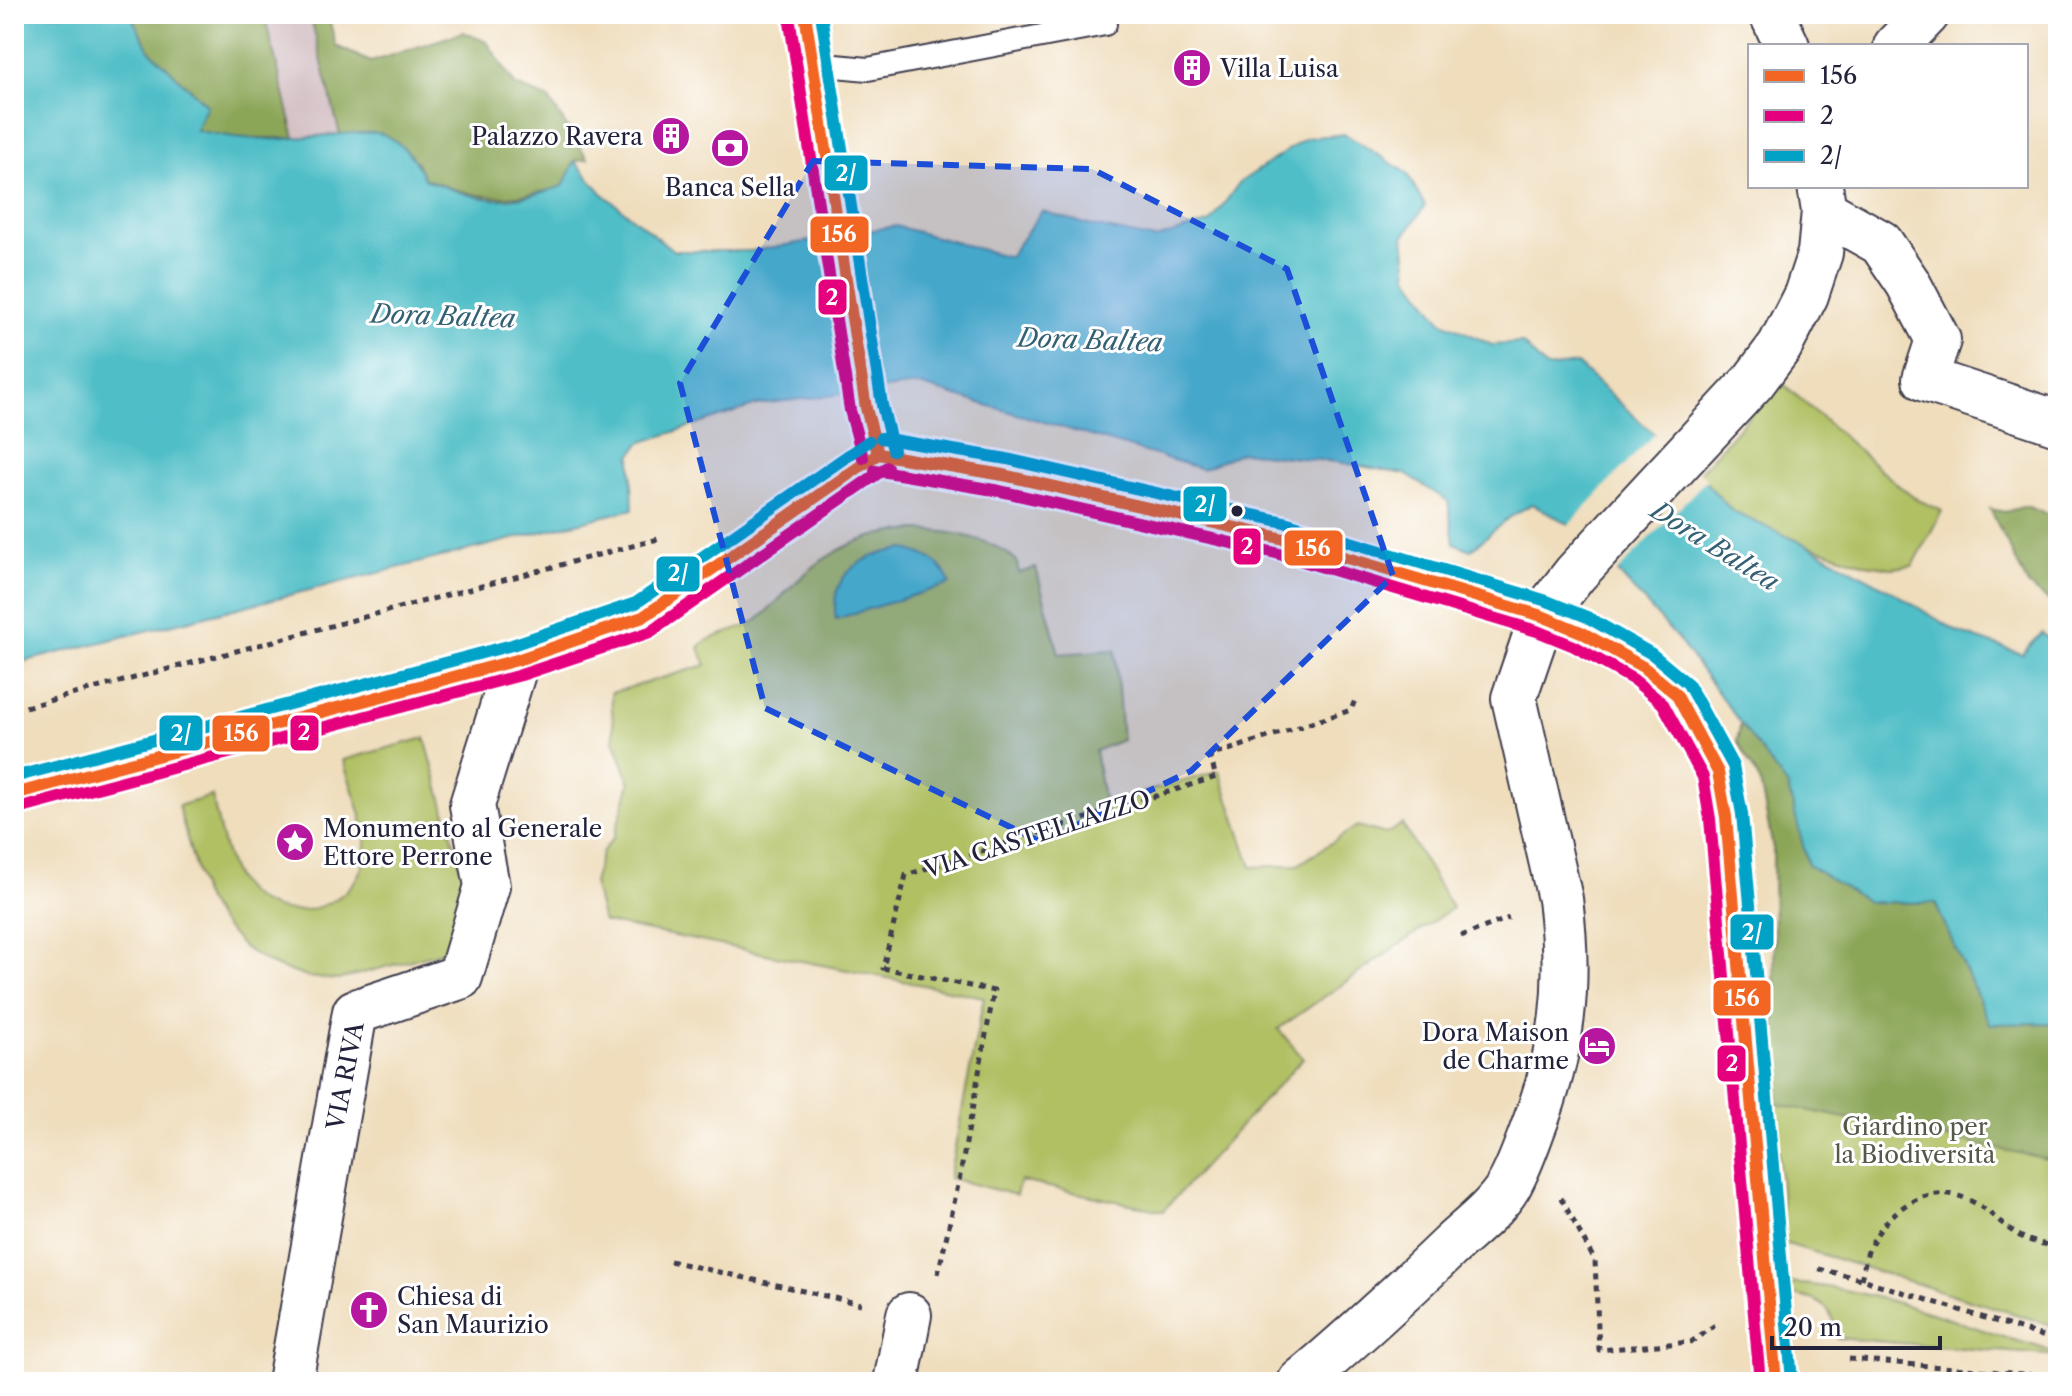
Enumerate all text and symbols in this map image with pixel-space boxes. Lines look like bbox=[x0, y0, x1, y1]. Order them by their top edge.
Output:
legend bbox=[1748, 44, 2028, 188]
building icon: Villa Luisa bbox=[1171, 47, 1213, 89]
place label: Villa Luisa bbox=[1219, 54, 1339, 83]
text: 156 bbox=[1820, 61, 1857, 90]
text: 2 bbox=[1820, 101, 1834, 130]
building icon: Palazzo Ravera bbox=[650, 115, 692, 157]
place label: Palazzo Ravera bbox=[471, 122, 643, 151]
bank icon: Banca Sella bbox=[709, 127, 751, 169]
text: 2/ bbox=[1820, 141, 1842, 170]
line badge: 2/ bbox=[823, 154, 869, 192]
text: 2/ bbox=[835, 160, 857, 187]
place label: Banca Sella bbox=[665, 173, 796, 202]
line badge: 156 bbox=[809, 215, 870, 254]
text: 156 bbox=[821, 221, 857, 248]
line badge: 2 bbox=[817, 278, 848, 316]
text: 2 bbox=[826, 284, 839, 311]
water label: Dora Baltea bbox=[368, 297, 517, 335]
water label: Dora Baltea bbox=[1015, 321, 1164, 359]
line badge: 2/ bbox=[1182, 485, 1228, 523]
text: 2/ bbox=[1194, 491, 1216, 518]
water label: Dora Baltea bbox=[1643, 493, 1785, 598]
unlabelled marker bbox=[1229, 503, 1245, 519]
line badge: 2 bbox=[1232, 527, 1262, 566]
line badge: 156 bbox=[1283, 529, 1344, 567]
text: 2 bbox=[1241, 533, 1254, 560]
text: 156 bbox=[1295, 535, 1331, 562]
line badge: 2/ bbox=[655, 555, 701, 593]
text: 2/ bbox=[667, 560, 689, 587]
line badge: 2/ bbox=[158, 714, 204, 752]
line badge: 156 bbox=[211, 714, 271, 753]
line badge: 2 bbox=[289, 714, 320, 752]
text: 2 bbox=[298, 719, 311, 746]
text: 2/ bbox=[170, 720, 192, 747]
text: 156 bbox=[223, 720, 259, 747]
street label: VIA CASTELLAZZO bbox=[919, 784, 1154, 885]
place label: Monumento al Generale Ettore Perrone bbox=[323, 814, 602, 871]
place icon: Monumento al Generale Ettore Perrone bbox=[274, 821, 316, 863]
line badge: 2/ bbox=[1729, 913, 1775, 951]
text: 2/ bbox=[1741, 919, 1763, 946]
line badge: 156 bbox=[1712, 979, 1772, 1017]
text: 156 bbox=[1724, 985, 1760, 1012]
street label: VIA RIVA bbox=[320, 1018, 370, 1133]
place label: Dora Maison de Charme bbox=[1422, 1018, 1569, 1075]
hotel icon: Dora Maison de Charme bbox=[1576, 1025, 1618, 1067]
line badge: 2 bbox=[1716, 1044, 1747, 1083]
text: 2 bbox=[1726, 1050, 1739, 1077]
park label: Giardino per la Biodiversità bbox=[1834, 1112, 1996, 1169]
place label: Chiesa di San Maurizio bbox=[397, 1282, 549, 1339]
church icon: Chiesa di San Maurizio bbox=[348, 1289, 390, 1331]
scale bar bbox=[1772, 1300, 1940, 1350]
text: 20 m bbox=[1784, 1313, 1842, 1342]

